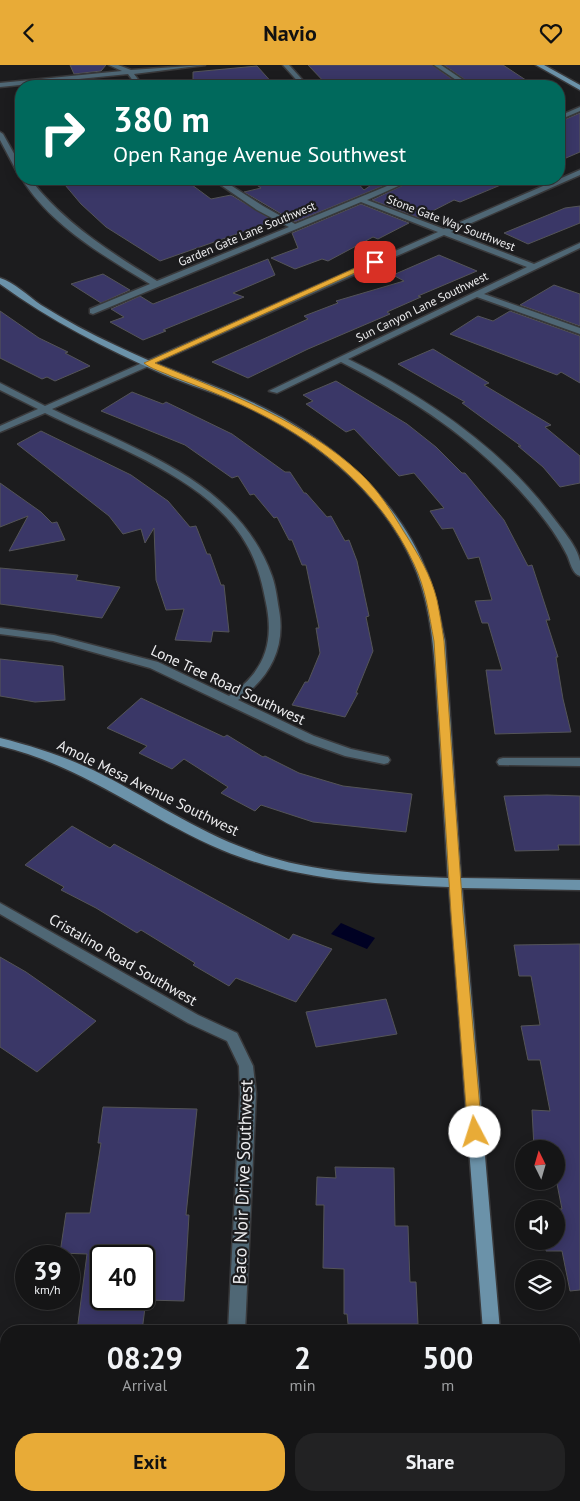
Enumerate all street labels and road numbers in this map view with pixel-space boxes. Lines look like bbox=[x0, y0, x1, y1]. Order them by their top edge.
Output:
street label: Stone Gate Way Southwest bbox=[385, 191, 518, 254]
street label: Garden Gate Lane Southwest bbox=[176, 198, 318, 269]
street label: Sun Canyon Lane Southwest bbox=[353, 268, 490, 345]
street label: Lone Tree Road Southwest bbox=[148, 640, 308, 729]
street label: Amole Mesa Avenue Southwest bbox=[54, 735, 242, 840]
street label: Cristalino Road Southwest bbox=[46, 909, 201, 1010]
street label: Baco Noir Drive Southwest bbox=[227, 1079, 258, 1285]

